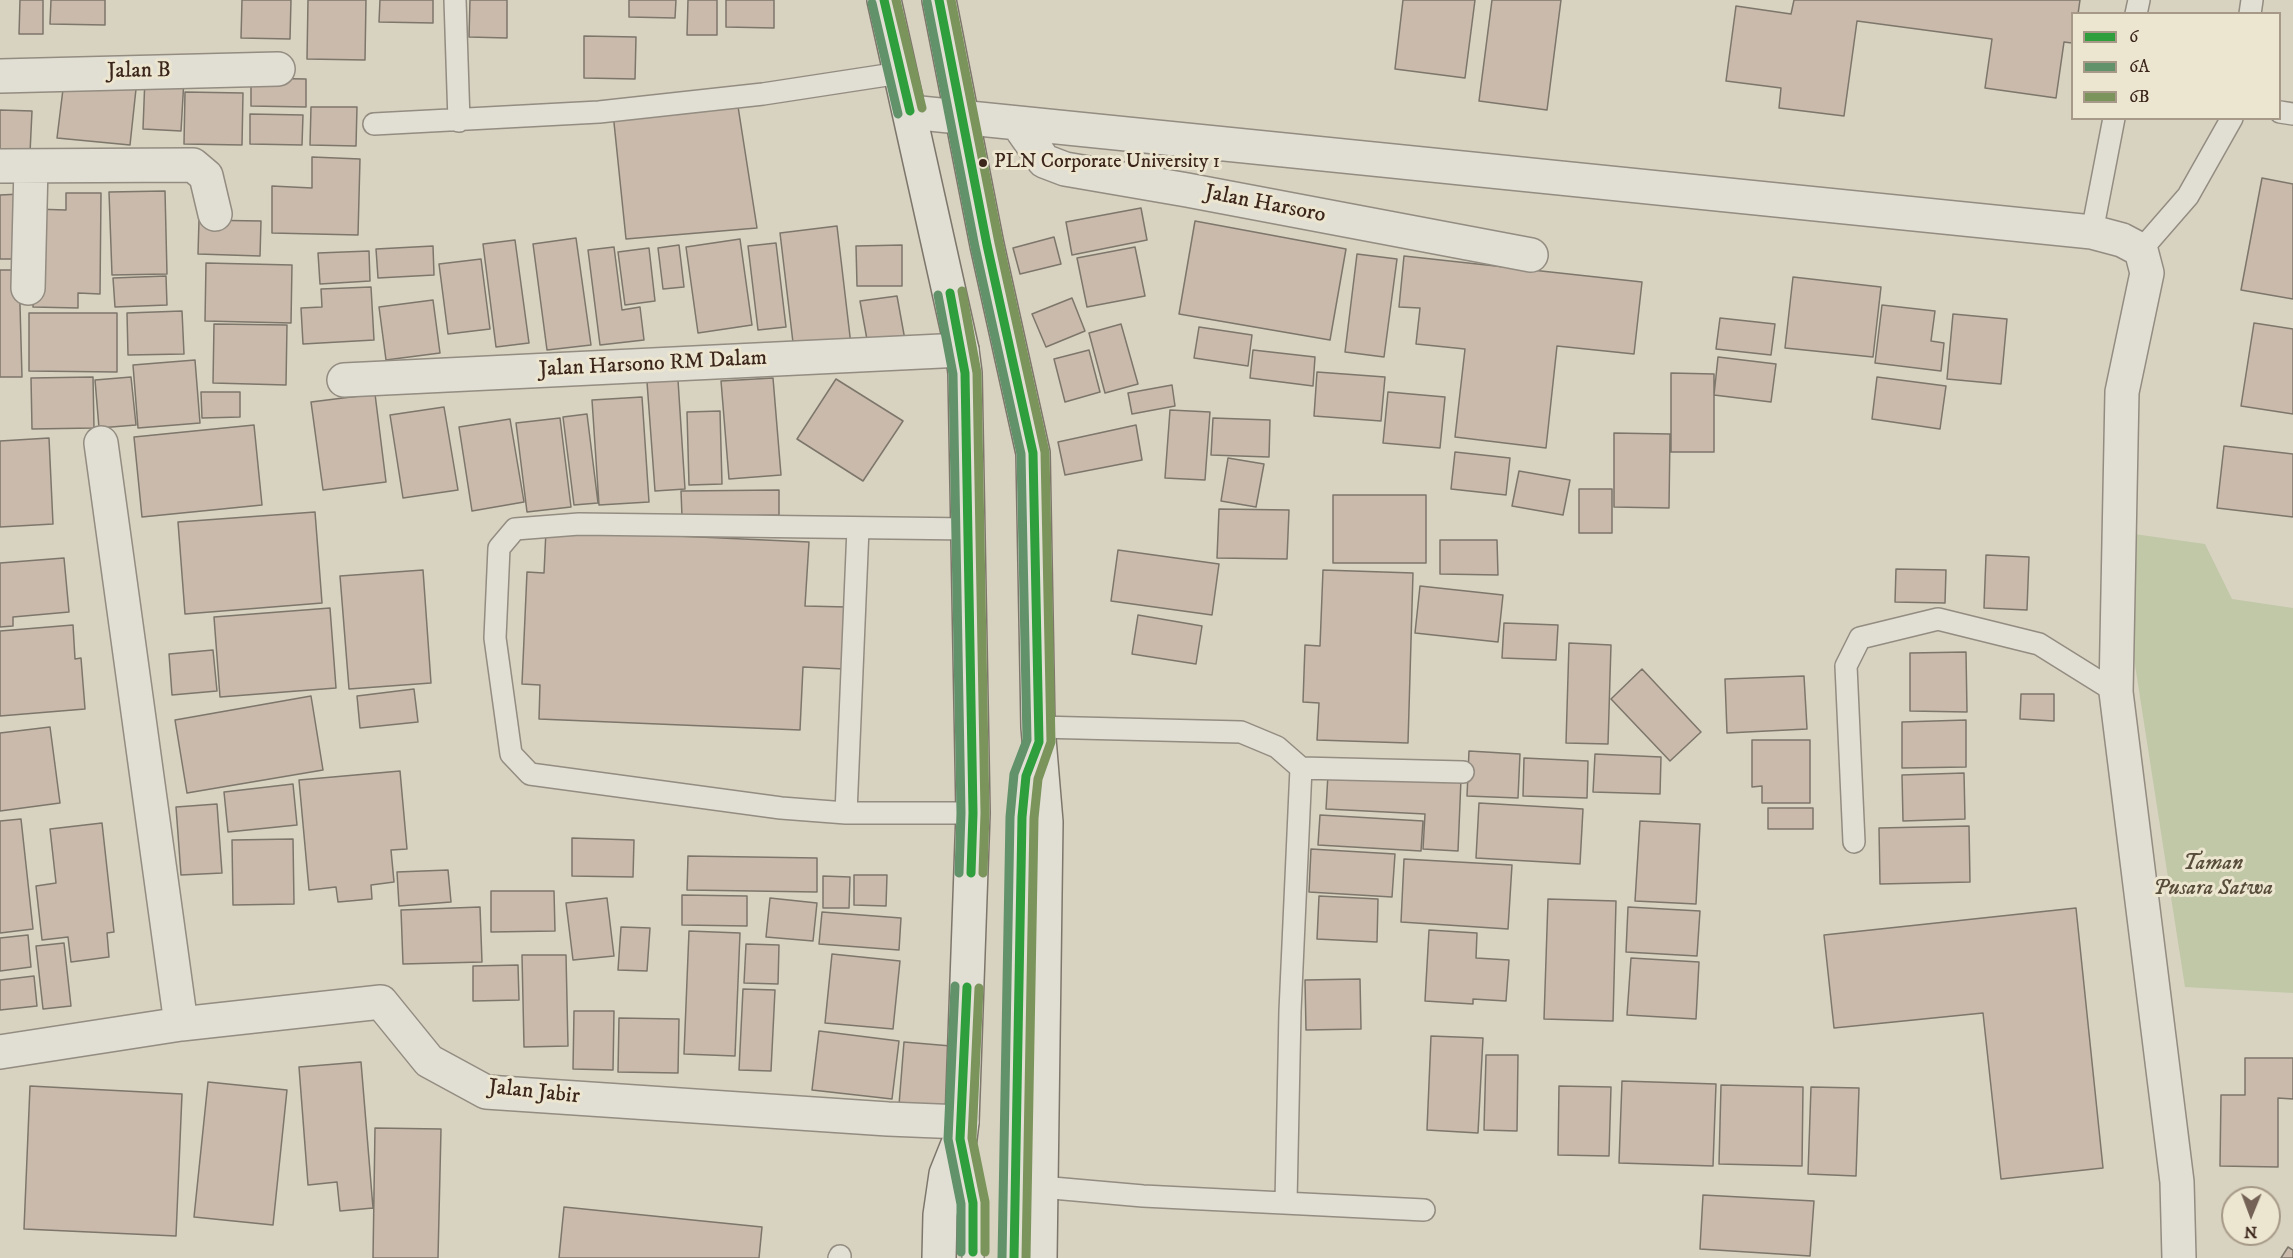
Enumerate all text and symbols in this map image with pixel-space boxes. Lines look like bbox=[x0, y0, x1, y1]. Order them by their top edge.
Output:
legend bbox=[2071, 12, 2281, 120]
text: 6 bbox=[2129, 26, 2138, 48]
text: 6A bbox=[2129, 56, 2150, 78]
street label: Jalan B bbox=[107, 58, 171, 86]
text: 6B bbox=[2129, 86, 2150, 108]
place label: PLN Corporate University 1 bbox=[994, 151, 1220, 175]
marker: PLN Corporate University 1 bbox=[977, 157, 989, 169]
street label: Jalan Harsoro bbox=[1202, 180, 1328, 230]
street label: Jalan Harsono RM Dalam bbox=[538, 346, 768, 384]
park label: Taman Pusara Satwa bbox=[2153, 851, 2273, 902]
street label: Jalan Jabir bbox=[487, 1075, 581, 1111]
north arrow bbox=[2221, 1186, 2281, 1246]
text: N bbox=[2244, 1222, 2257, 1242]

